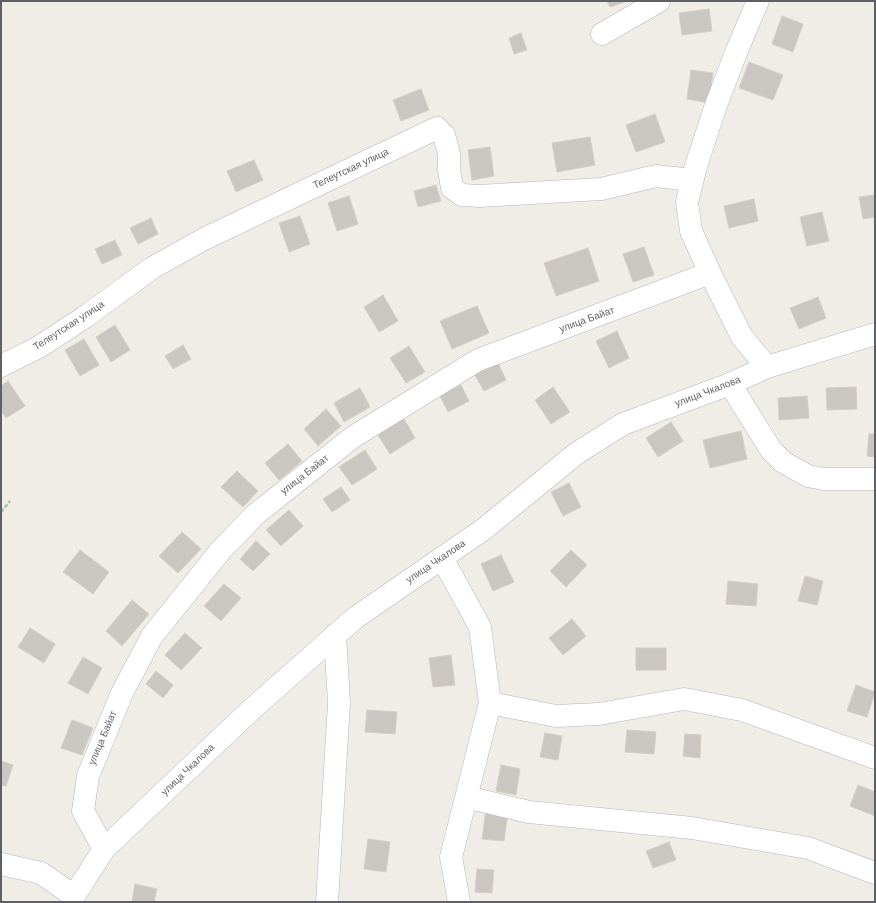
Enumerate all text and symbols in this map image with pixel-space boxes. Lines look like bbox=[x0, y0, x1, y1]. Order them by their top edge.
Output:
street label: Телеутская улица bbox=[311, 146, 391, 192]
street label: Телеутская улица bbox=[31, 299, 107, 353]
street label: улица Байат bbox=[558, 304, 616, 336]
street label: улица Чкалова bbox=[674, 374, 742, 410]
street label: улица Байат bbox=[279, 452, 331, 498]
street label: улица Чкалова bbox=[404, 538, 468, 586]
street label: улица Байат bbox=[86, 709, 120, 767]
street label: улица Чкалова bbox=[159, 742, 217, 798]

